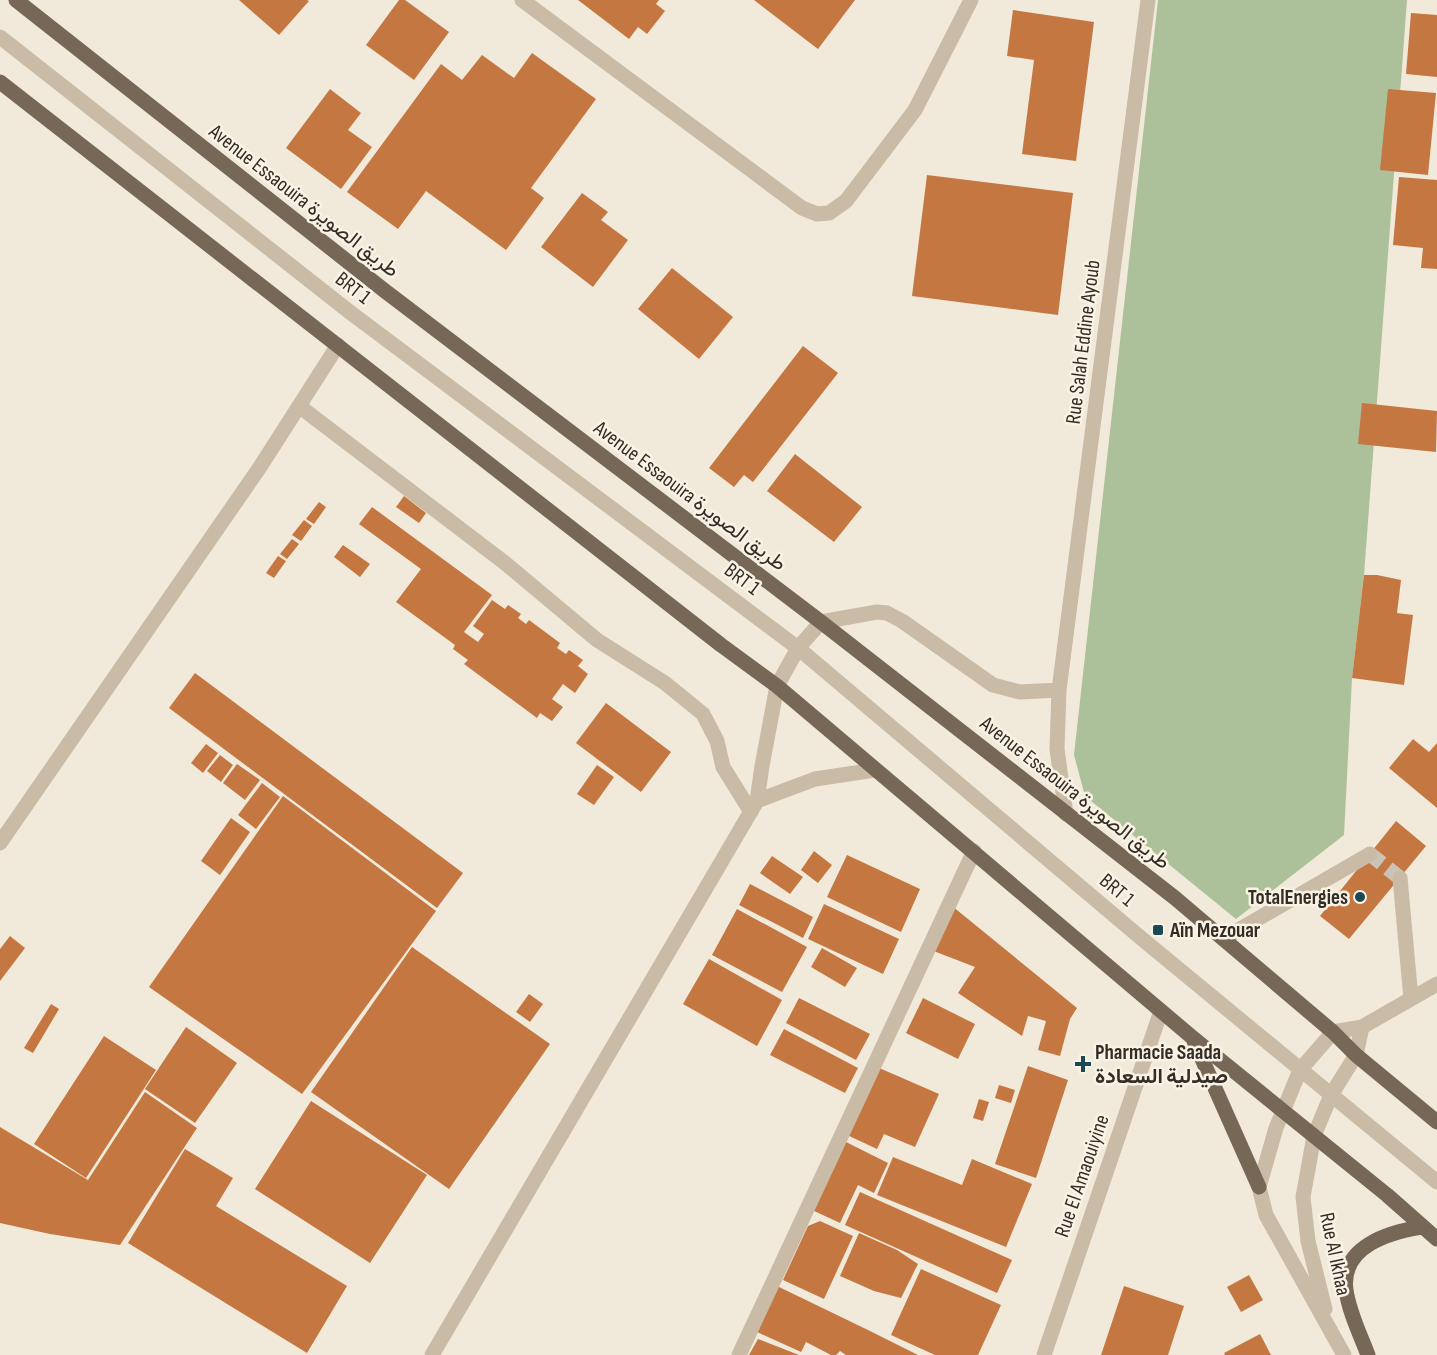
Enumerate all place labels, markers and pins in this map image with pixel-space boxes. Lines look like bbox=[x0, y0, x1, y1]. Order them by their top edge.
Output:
place label: TotalEnergies bbox=[1248, 885, 1348, 910]
marker: TotalEnergies bbox=[1353, 890, 1367, 904]
place label: Aïn Mezouar bbox=[1169, 918, 1261, 943]
marker: Aïn Mezouar bbox=[1151, 923, 1165, 937]
place label: Pharmacie Saada صيدلية السعادة bbox=[1095, 1040, 1228, 1089]
marker: Pharmacie Saada صيدلية السعادة bbox=[1076, 1057, 1090, 1071]

